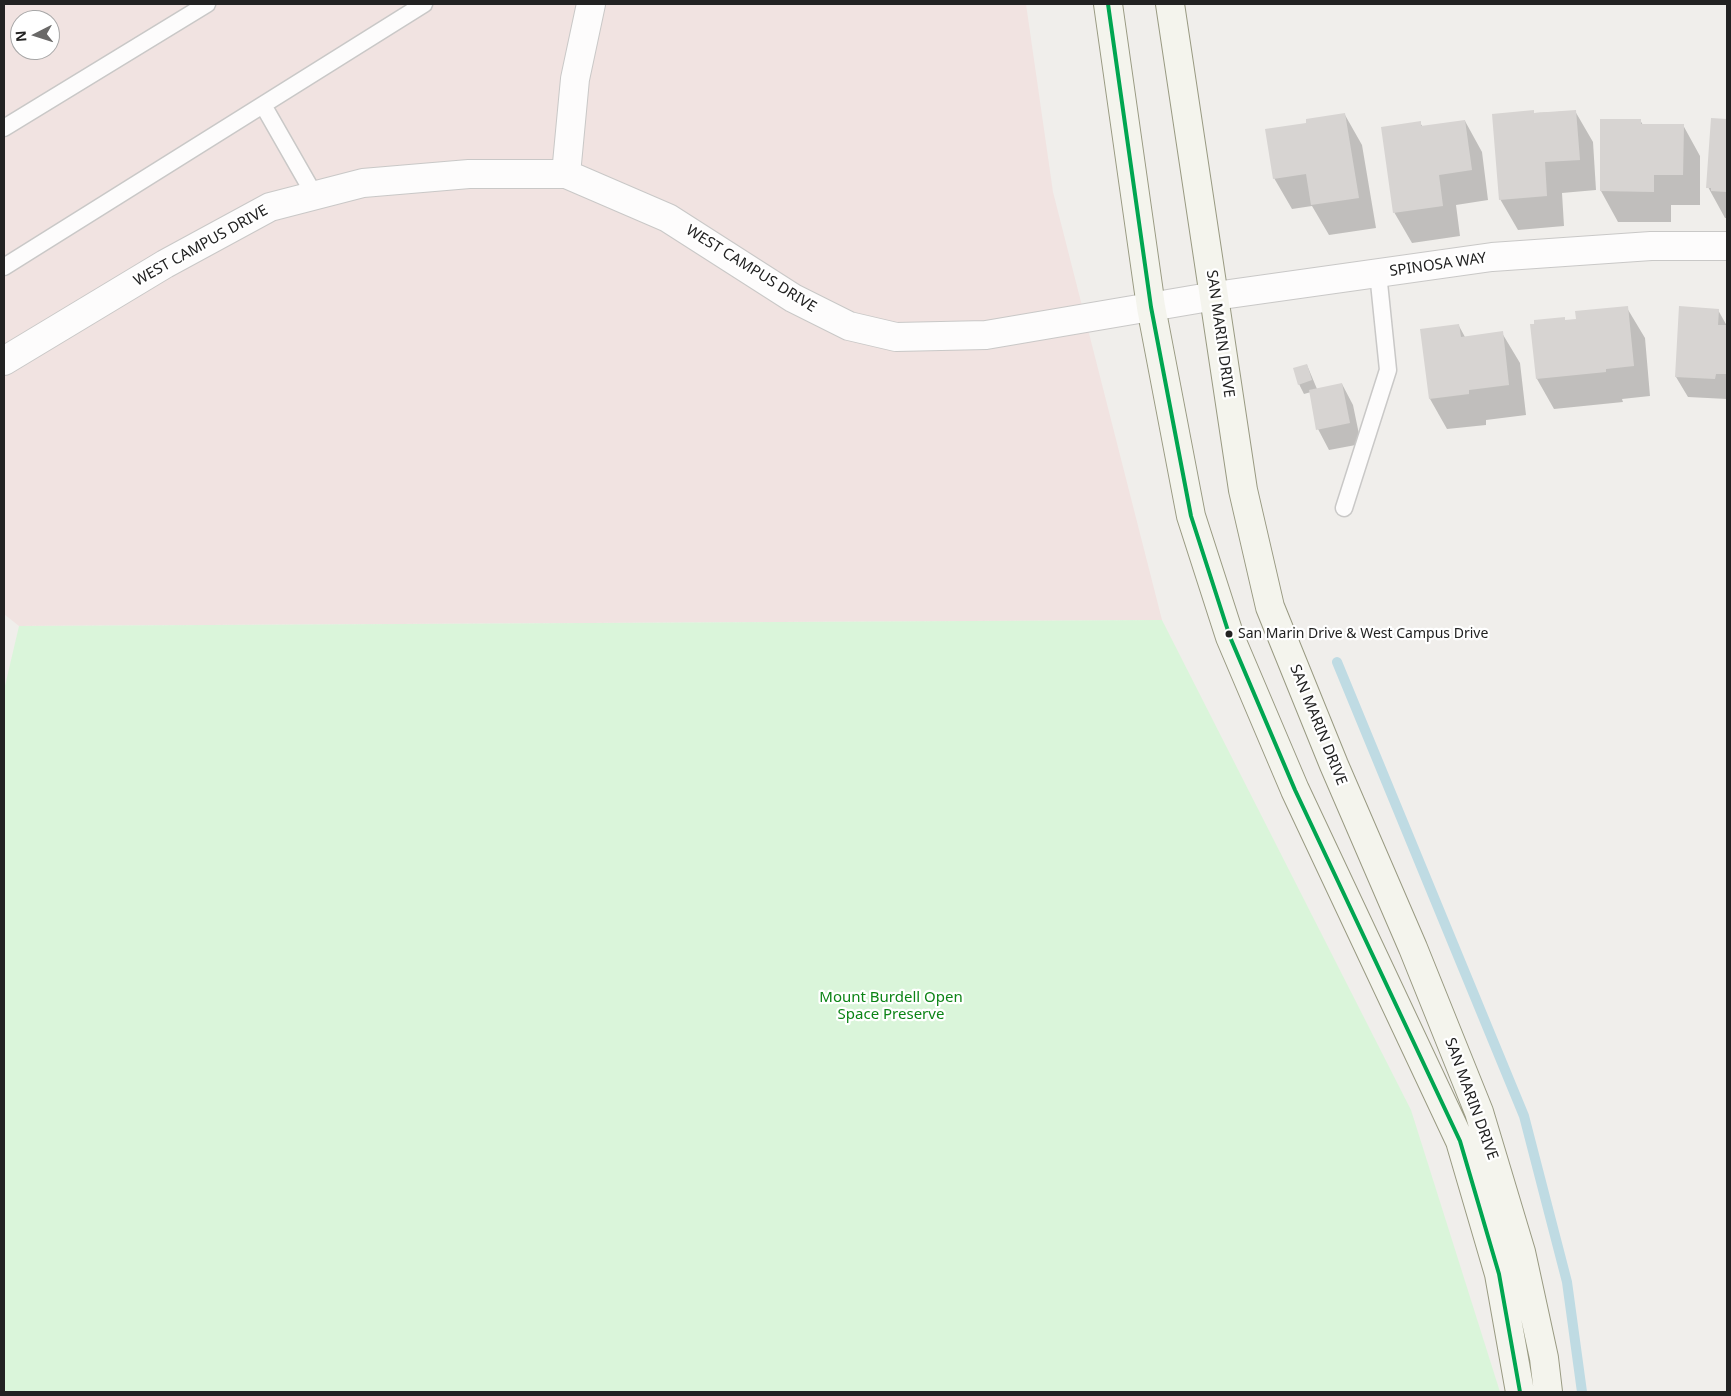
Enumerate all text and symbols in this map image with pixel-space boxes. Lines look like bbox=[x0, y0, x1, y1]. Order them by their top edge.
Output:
north arrow bbox=[10, 10, 60, 60]
text: N bbox=[11, 30, 31, 43]
street label: WEST CAMPUS DRIVE bbox=[131, 202, 271, 290]
street label: WEST CAMPUS DRIVE bbox=[682, 222, 820, 316]
street label: SPINOSA WAY bbox=[1388, 249, 1488, 281]
street label: SAN MARIN DRIVE bbox=[1202, 269, 1238, 399]
place label: San Marin Drive & West Campus Drive bbox=[1238, 626, 1488, 642]
marker: San Marin Drive & West Campus Drive bbox=[1224, 629, 1234, 639]
street label: SAN MARIN DRIVE bbox=[1286, 662, 1350, 788]
park label: Mount Burdell Open Space Preserve bbox=[819, 989, 963, 1024]
street label: SAN MARIN DRIVE bbox=[1441, 1035, 1501, 1163]

